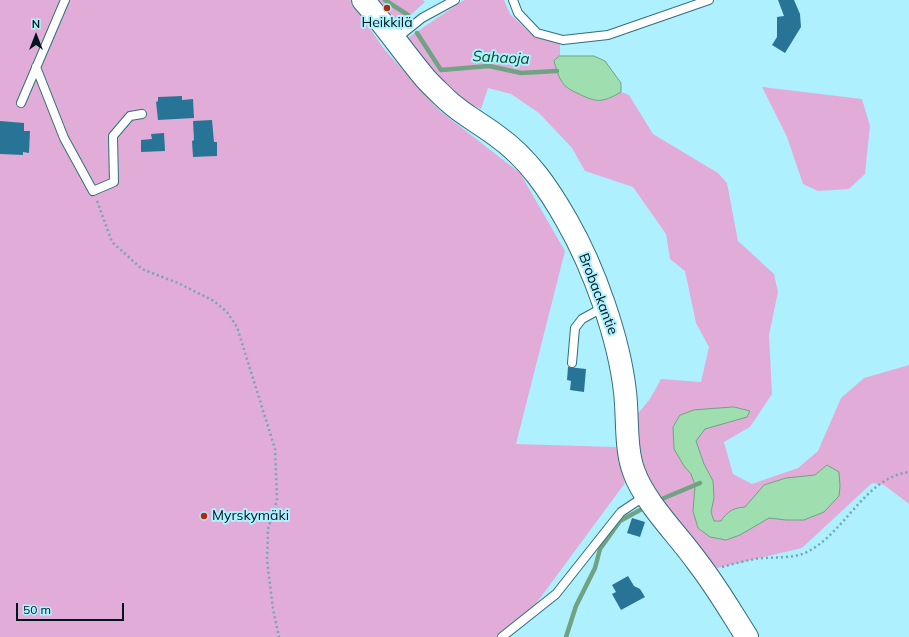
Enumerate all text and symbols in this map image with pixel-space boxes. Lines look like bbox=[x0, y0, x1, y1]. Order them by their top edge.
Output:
marker: Heikkilä bbox=[382, 3, 392, 13]
place label: Heikkilä bbox=[361, 15, 413, 31]
north arrow bbox=[16, 16, 56, 56]
text: N bbox=[32, 17, 40, 31]
water label: Sahaoja bbox=[472, 48, 530, 68]
street label: Brobackantie bbox=[575, 251, 621, 337]
place label: Myrskymäki bbox=[212, 508, 289, 524]
marker: Myrskymäki bbox=[199, 511, 209, 521]
scale bar bbox=[18, 595, 126, 621]
text: 50 m bbox=[23, 602, 51, 617]

